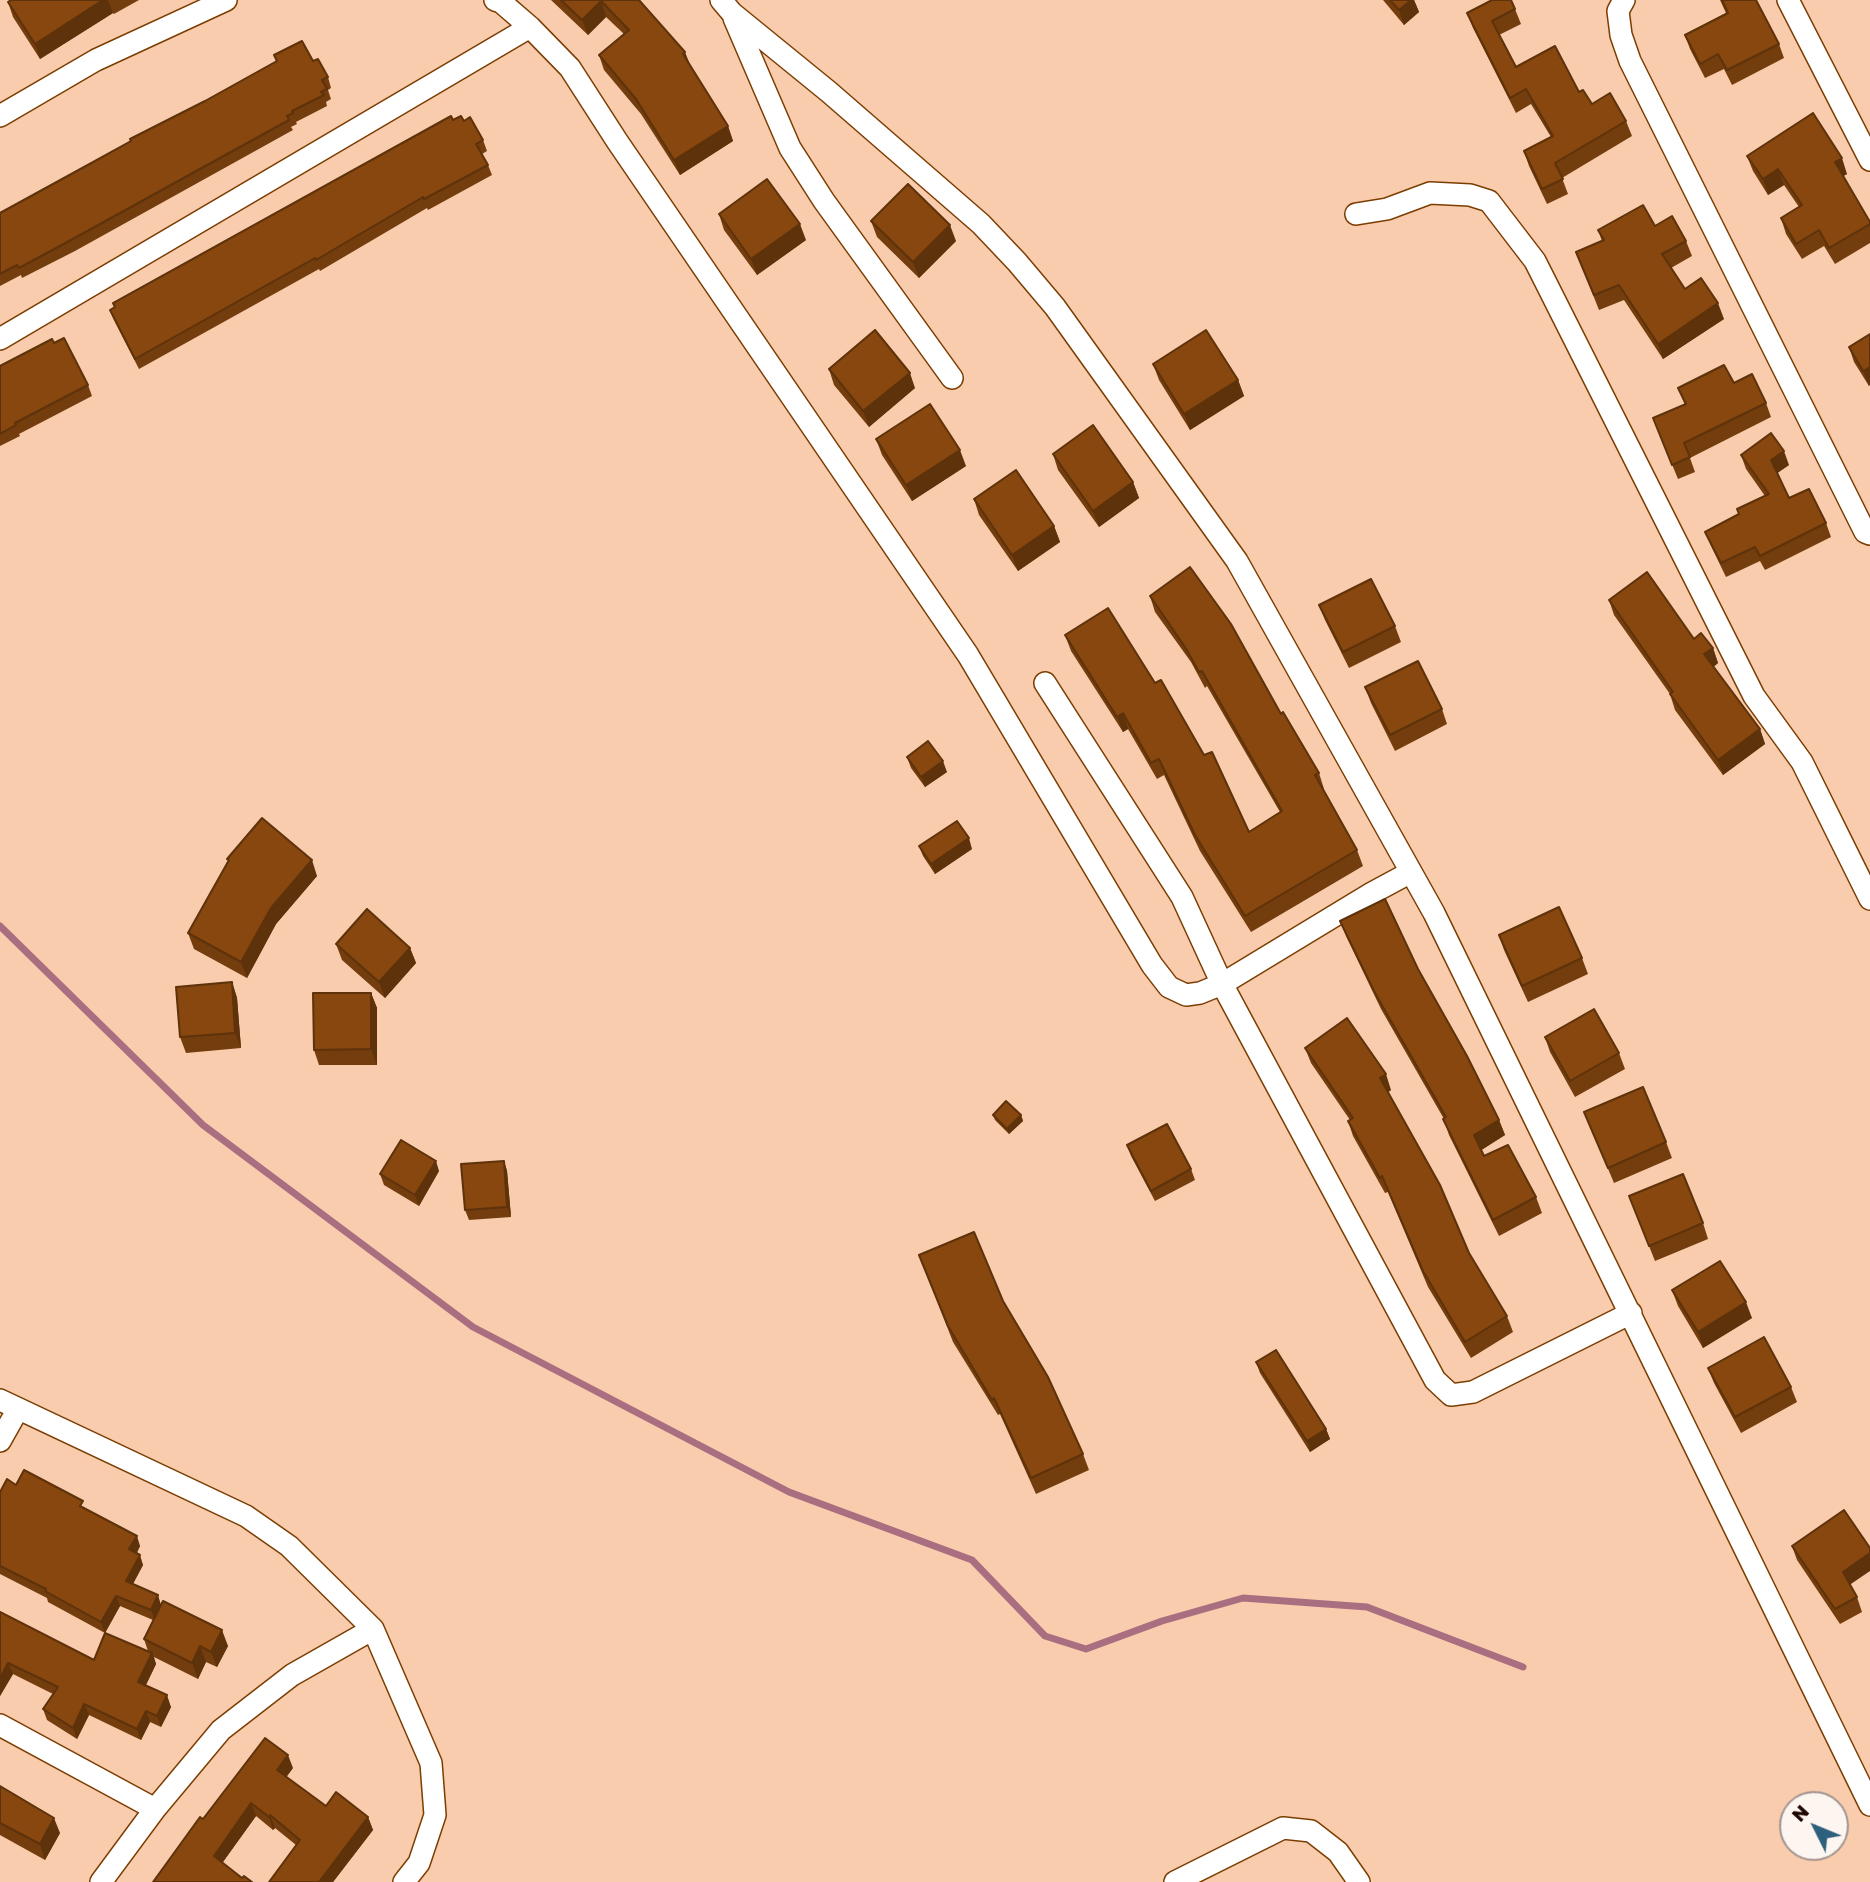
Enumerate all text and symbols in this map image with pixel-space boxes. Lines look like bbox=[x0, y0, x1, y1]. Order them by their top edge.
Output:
north arrow bbox=[1779, 1791, 1849, 1861]
text: N bbox=[1786, 1800, 1813, 1826]

